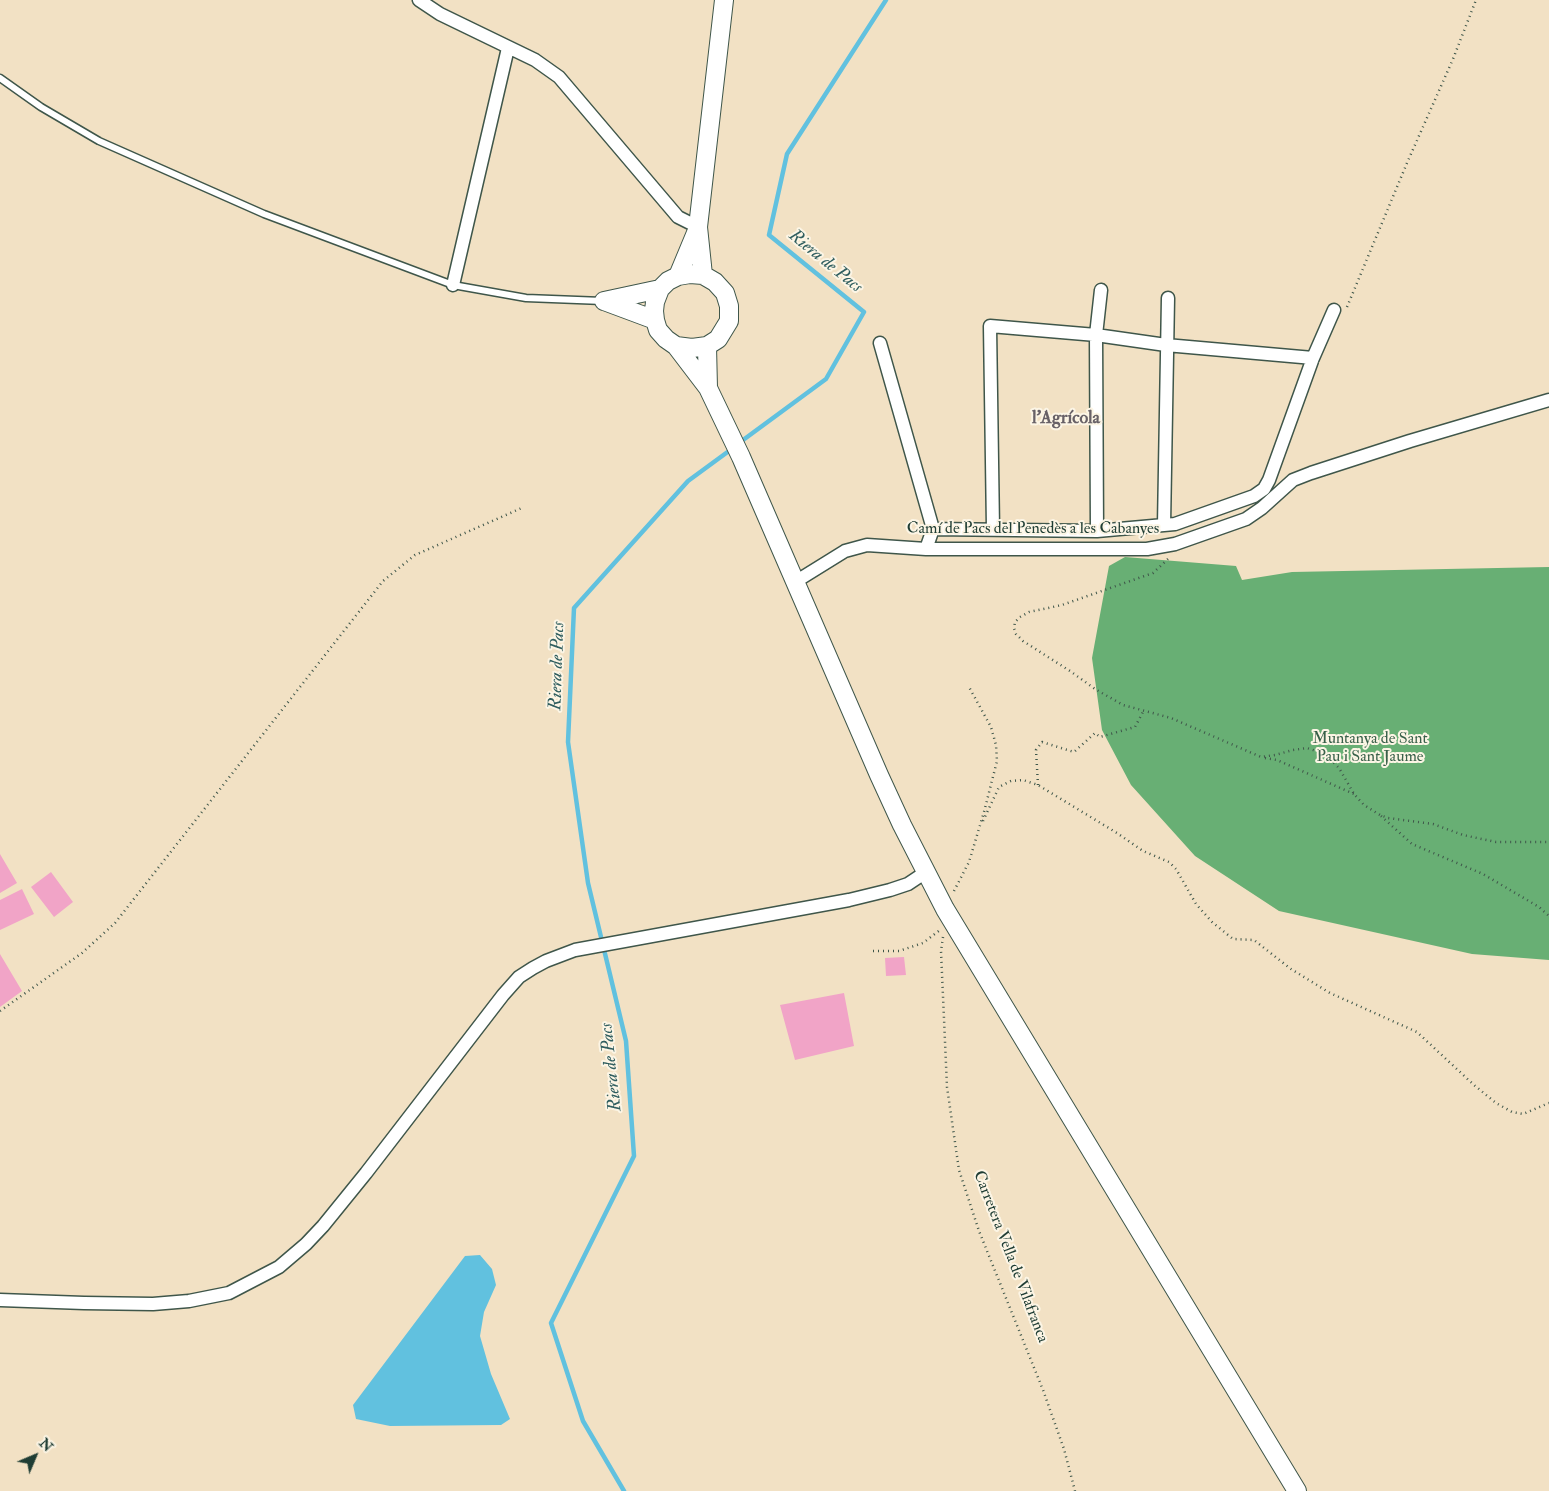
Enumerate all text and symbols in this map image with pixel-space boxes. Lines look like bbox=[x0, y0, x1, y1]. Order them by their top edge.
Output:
water label: Riera de Pacs bbox=[784, 226, 866, 298]
district label: l'Agrícola bbox=[1032, 408, 1100, 430]
street label: Camí de Pacs del Penedès a les Cabanyes bbox=[907, 520, 1159, 540]
water label: Riera de Pacs bbox=[546, 621, 570, 711]
park label: Muntanya de Sant Pau i Sant Jaume bbox=[1312, 730, 1428, 768]
water label: Riera de Pacs bbox=[597, 1022, 627, 1112]
street label: Carretera Vella de Vilafranca bbox=[968, 1168, 1052, 1346]
north arrow bbox=[10, 1431, 60, 1481]
text: N bbox=[36, 1435, 56, 1455]

